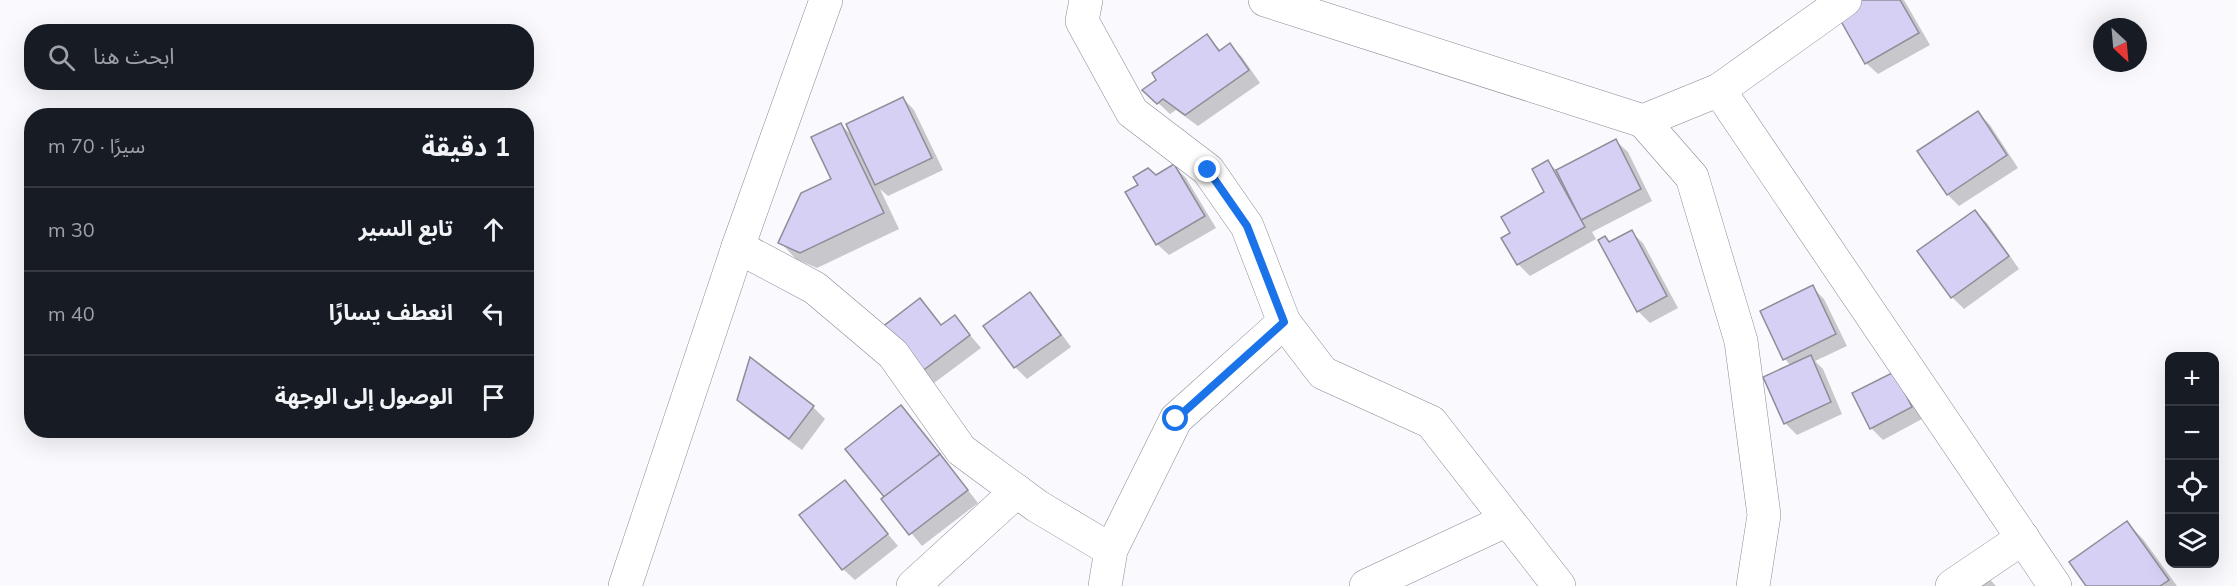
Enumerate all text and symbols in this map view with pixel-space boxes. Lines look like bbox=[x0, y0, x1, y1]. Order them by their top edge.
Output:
north arrow bbox=[2093, 18, 2147, 72]
search box bbox=[24, 24, 534, 90]
icon: search bbox=[45, 41, 78, 74]
text: ابحث هنا bbox=[93, 42, 175, 70]
text: 1 دقيقة bbox=[422, 130, 510, 163]
text: سيرًا · 70 m bbox=[48, 133, 145, 158]
route end bbox=[1194, 156, 1220, 182]
icon: ahead bbox=[477, 213, 510, 246]
text: تابع السير bbox=[359, 214, 453, 242]
text: 30 m bbox=[48, 217, 95, 242]
icon: left bbox=[477, 297, 510, 330]
text: انعطف يسارًا bbox=[329, 298, 453, 326]
text: 40 m bbox=[48, 301, 95, 326]
map controls bbox=[2165, 352, 2219, 568]
button: + bbox=[2165, 352, 2219, 406]
icon: arrive bbox=[477, 381, 510, 414]
text: الوصول إلى الوجهة bbox=[275, 382, 453, 410]
route start bbox=[1162, 405, 1188, 431]
button: − bbox=[2165, 406, 2219, 460]
button: locate bbox=[2165, 460, 2219, 514]
button: layers bbox=[2165, 514, 2219, 568]

